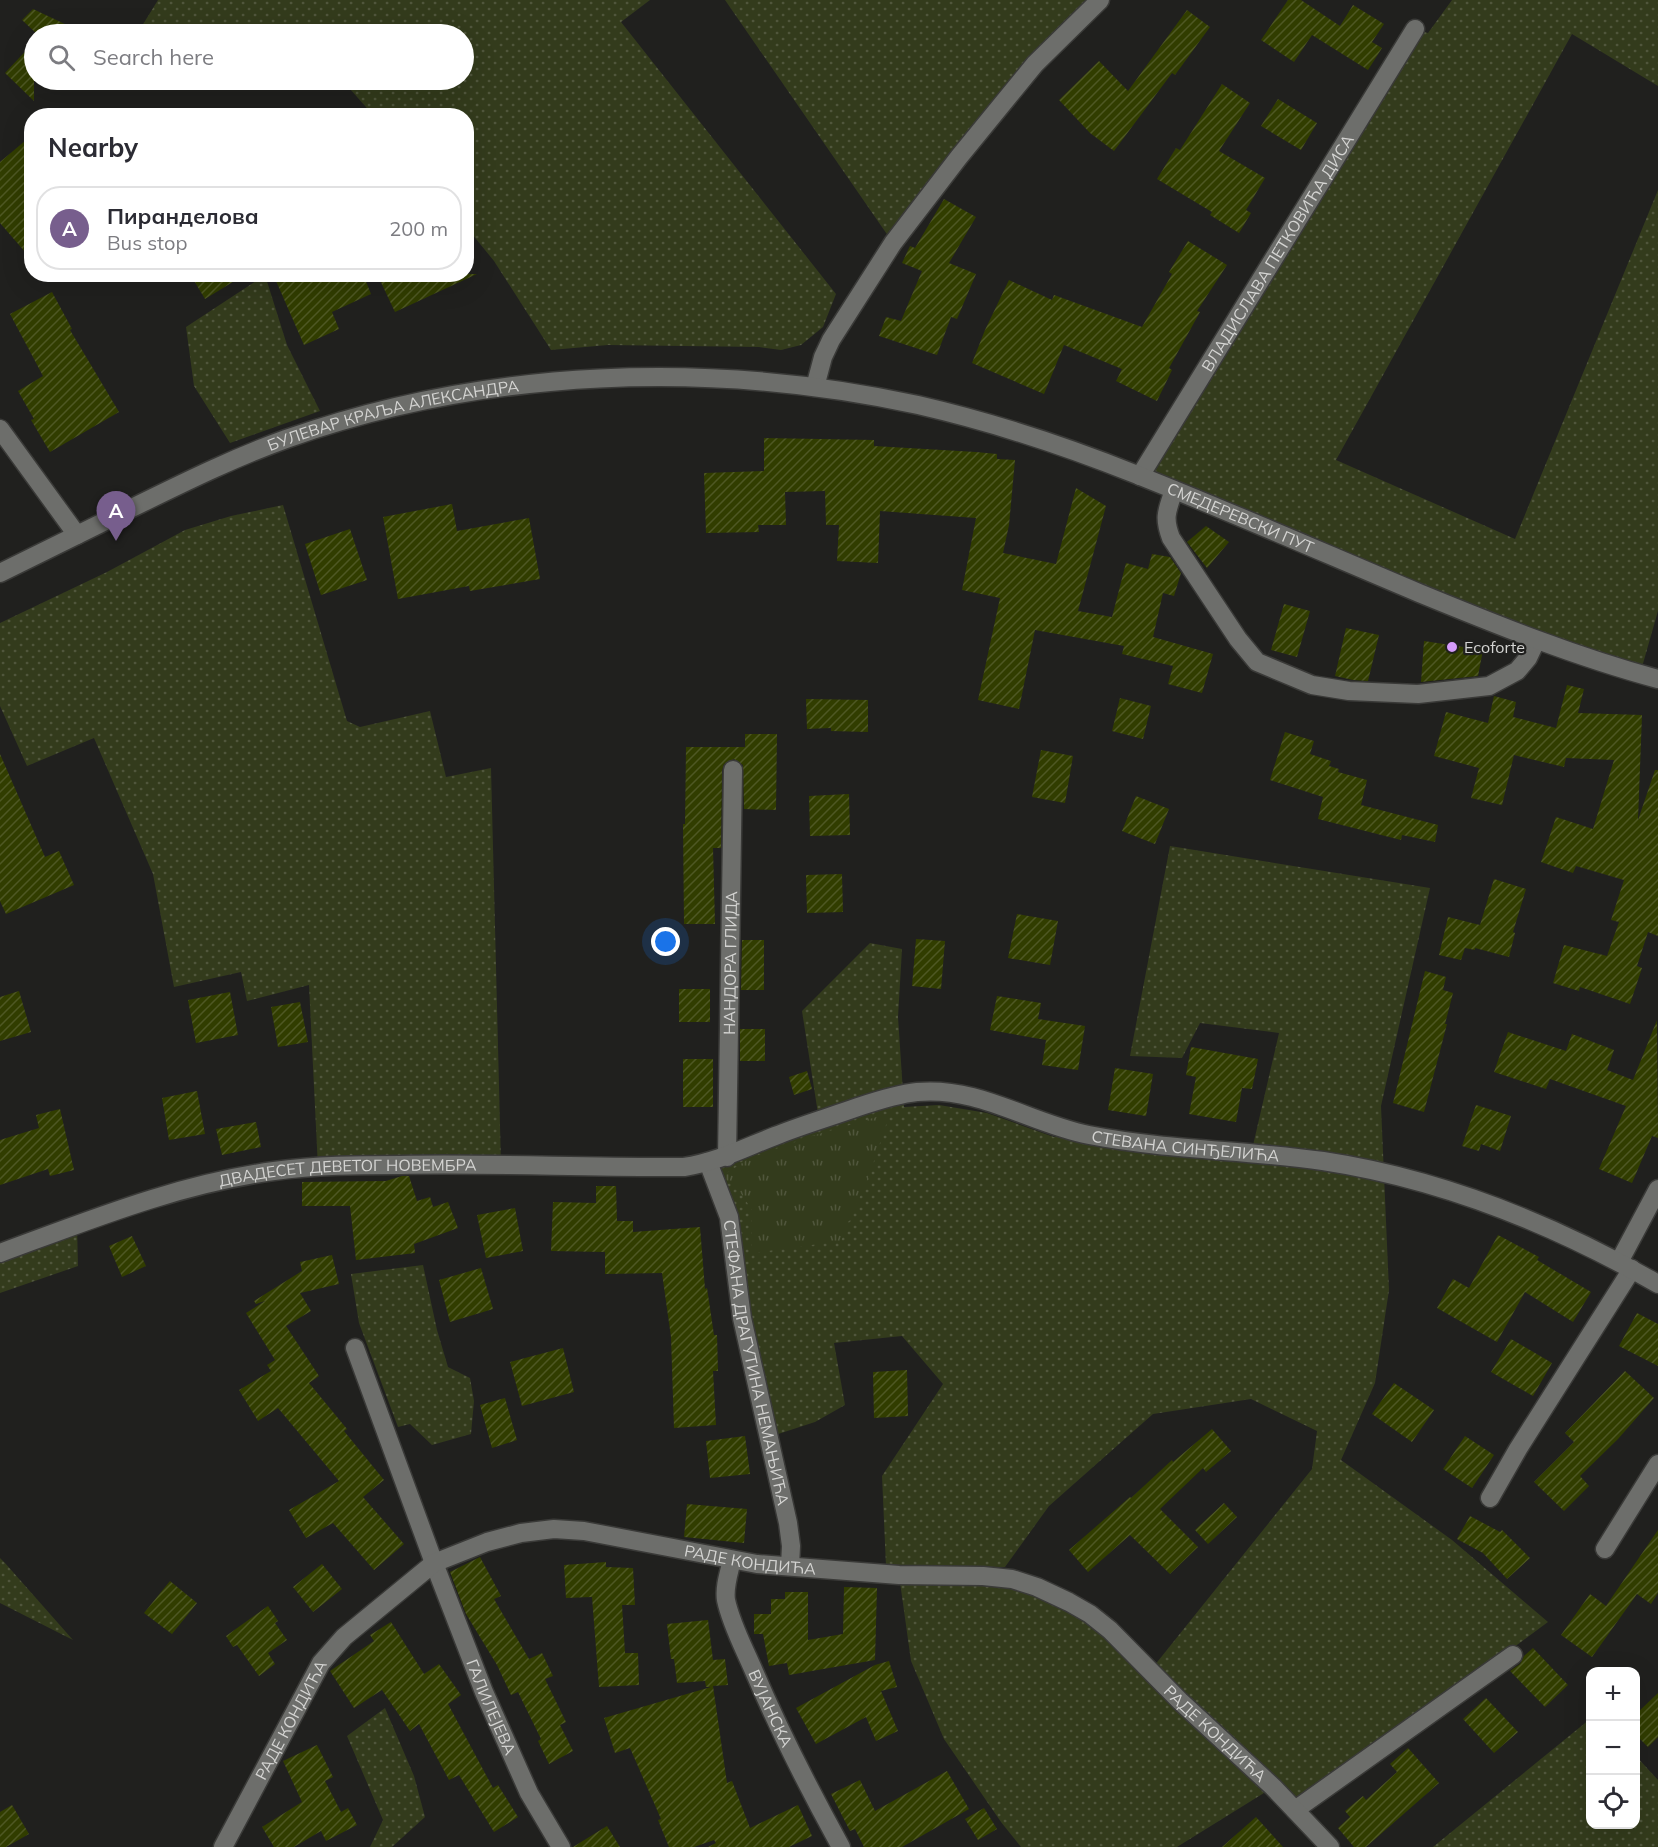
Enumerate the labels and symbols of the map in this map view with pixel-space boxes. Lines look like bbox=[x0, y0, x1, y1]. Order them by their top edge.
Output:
street label: ВЛАДИСЛАВА ПЕТКОВИЋА ДИСА bbox=[1197, 130, 1358, 375]
street label: БУЛЕВАР КРАЉА АЛЕКСАНДРА bbox=[264, 375, 520, 455]
street label: СМЕДЕРЕВСКИ ПУТ bbox=[1164, 478, 1317, 557]
pin: A bbox=[96, 492, 136, 541]
place label: Ecoforte bbox=[1464, 637, 1525, 657]
marker: Ecoforte bbox=[1445, 640, 1459, 654]
street label: НАНДОРА ГЛИДА bbox=[719, 891, 741, 1035]
your location bbox=[651, 927, 680, 956]
street label: СТЕВАНА СИНЂЕЛИЋА bbox=[1090, 1126, 1280, 1166]
street label: ДВАДЕСЕТ ДЕВЕТОГ НОВЕМБРА bbox=[217, 1155, 477, 1191]
street label: СТЕФАНА ДРАГУТИНА НЕМАЊИЋА bbox=[719, 1219, 794, 1507]
street label: РАДЕ КОНДИЋА bbox=[683, 1540, 817, 1579]
street label: РАДЕ КОНДИЋА bbox=[251, 1656, 331, 1783]
street label: ГАЛИЛЕЈЕВА bbox=[462, 1656, 521, 1758]
street label: ВУЈАНСКА bbox=[744, 1666, 797, 1751]
street label: РАДЕ КОНДИЋА bbox=[1160, 1681, 1271, 1786]

